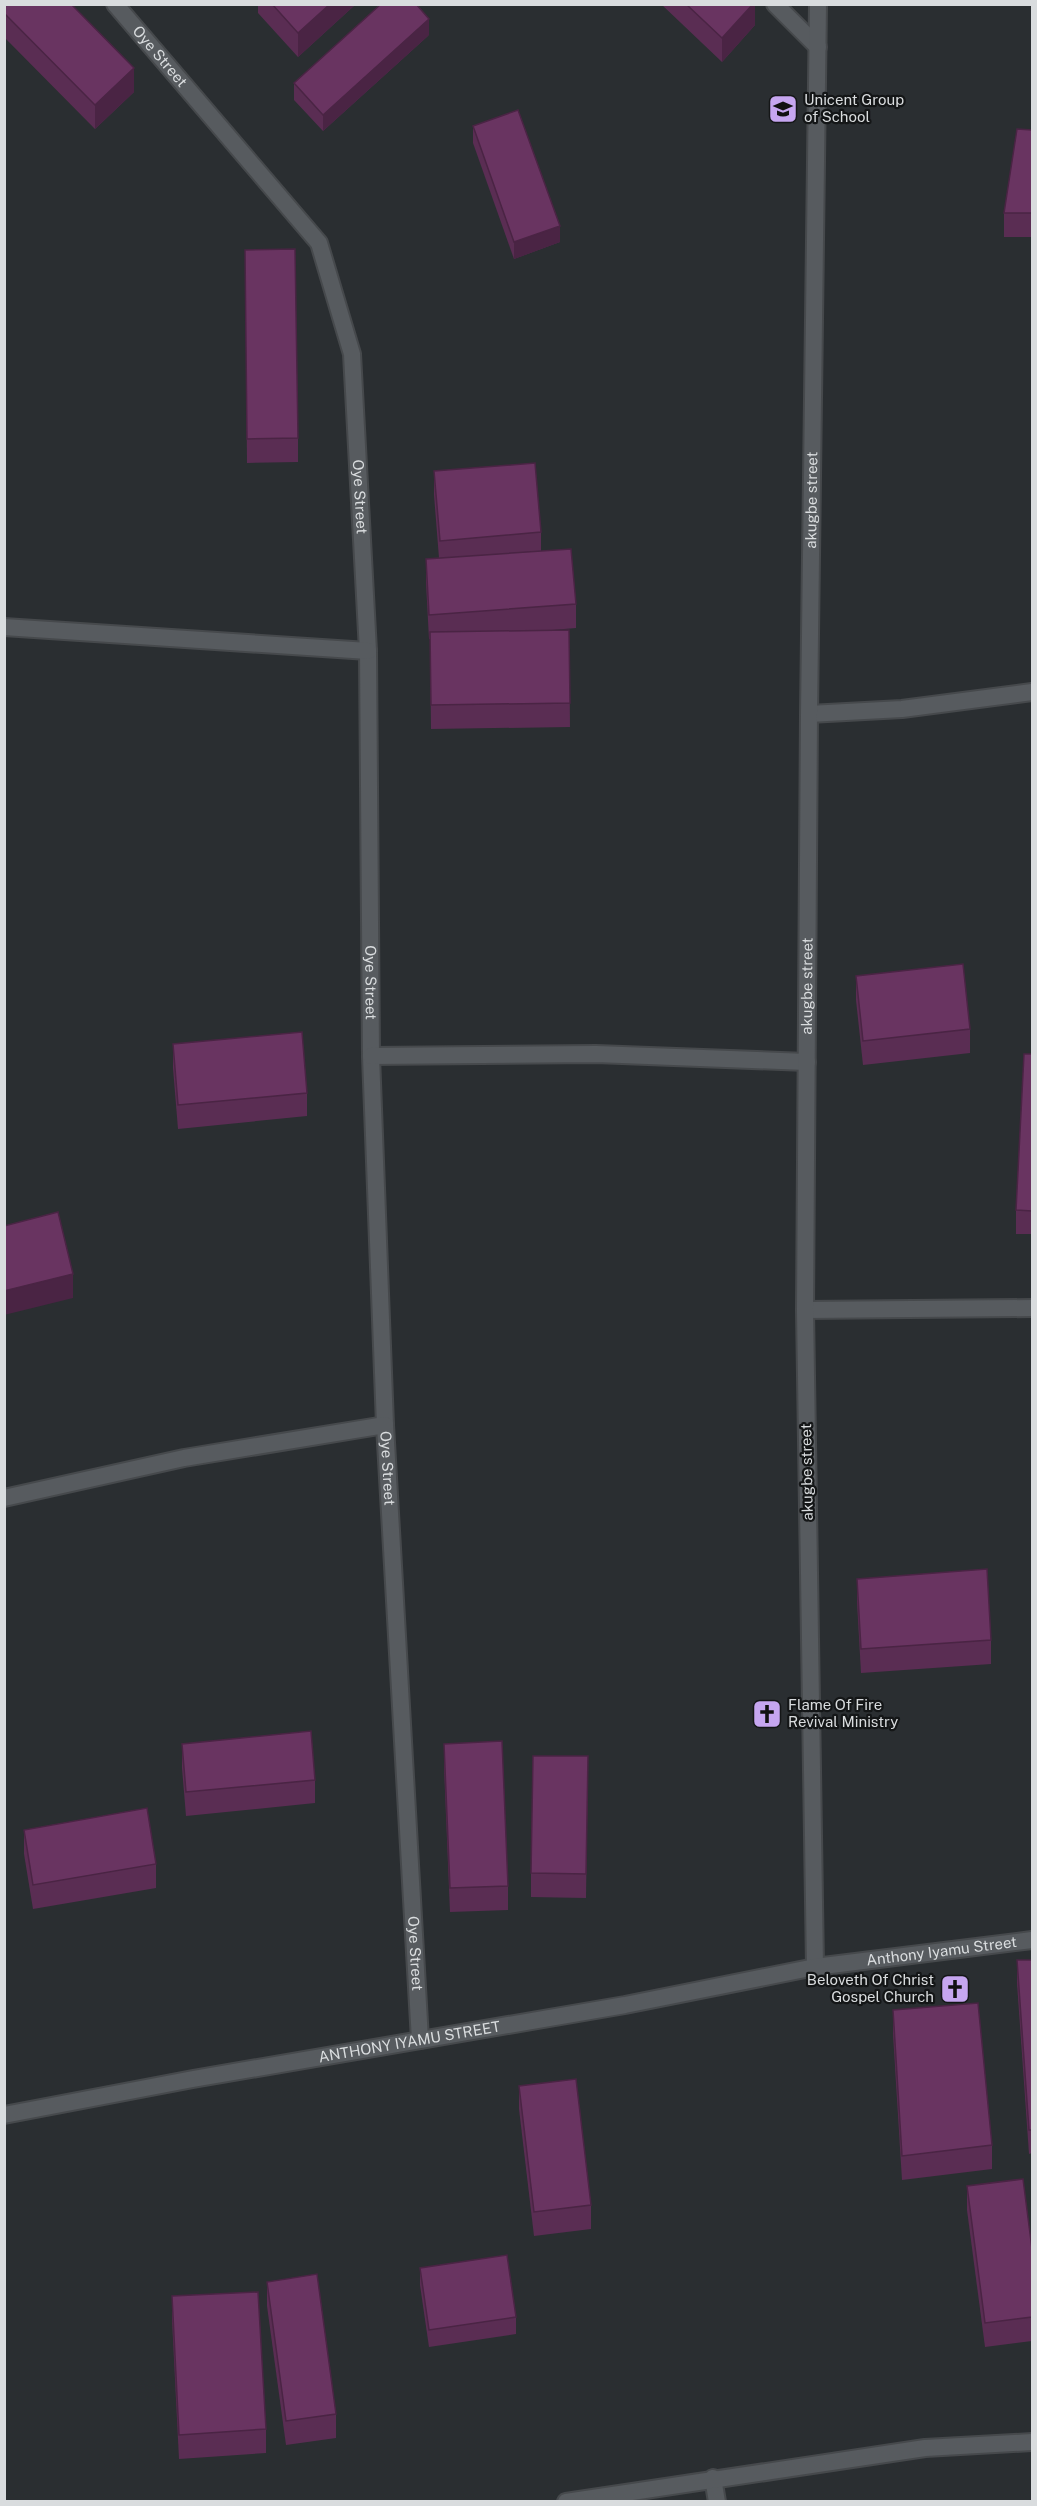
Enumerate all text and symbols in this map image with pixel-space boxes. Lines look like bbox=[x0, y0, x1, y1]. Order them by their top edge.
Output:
street label: Oye Street bbox=[129, 22, 191, 90]
place label: Unicent Group of School bbox=[804, 91, 904, 125]
school or university icon: Unicent Group of School bbox=[767, 93, 799, 125]
street label: akugbe street bbox=[802, 451, 820, 549]
street label: Oye Street bbox=[350, 459, 371, 535]
street label: akugbe street bbox=[798, 937, 816, 1035]
street label: Oye Street bbox=[362, 945, 380, 1020]
street label: akugbe street bbox=[797, 1423, 816, 1521]
street label: Oye Street bbox=[377, 1430, 399, 1506]
place label: Flame Of Fire Revival Ministry bbox=[788, 1696, 898, 1730]
church icon: Flame Of Fire Revival Ministry bbox=[751, 1698, 783, 1730]
street label: Oye Street bbox=[405, 1916, 426, 1991]
street label: Anthony Iyamu Street bbox=[865, 1933, 1018, 1969]
place label: Beloveth Of Christ Gospel Church bbox=[807, 1971, 934, 2005]
church icon: Beloveth Of Christ Gospel Church bbox=[939, 1973, 971, 2005]
street label: ANTHONY IYAMU STREET bbox=[317, 2017, 502, 2065]

